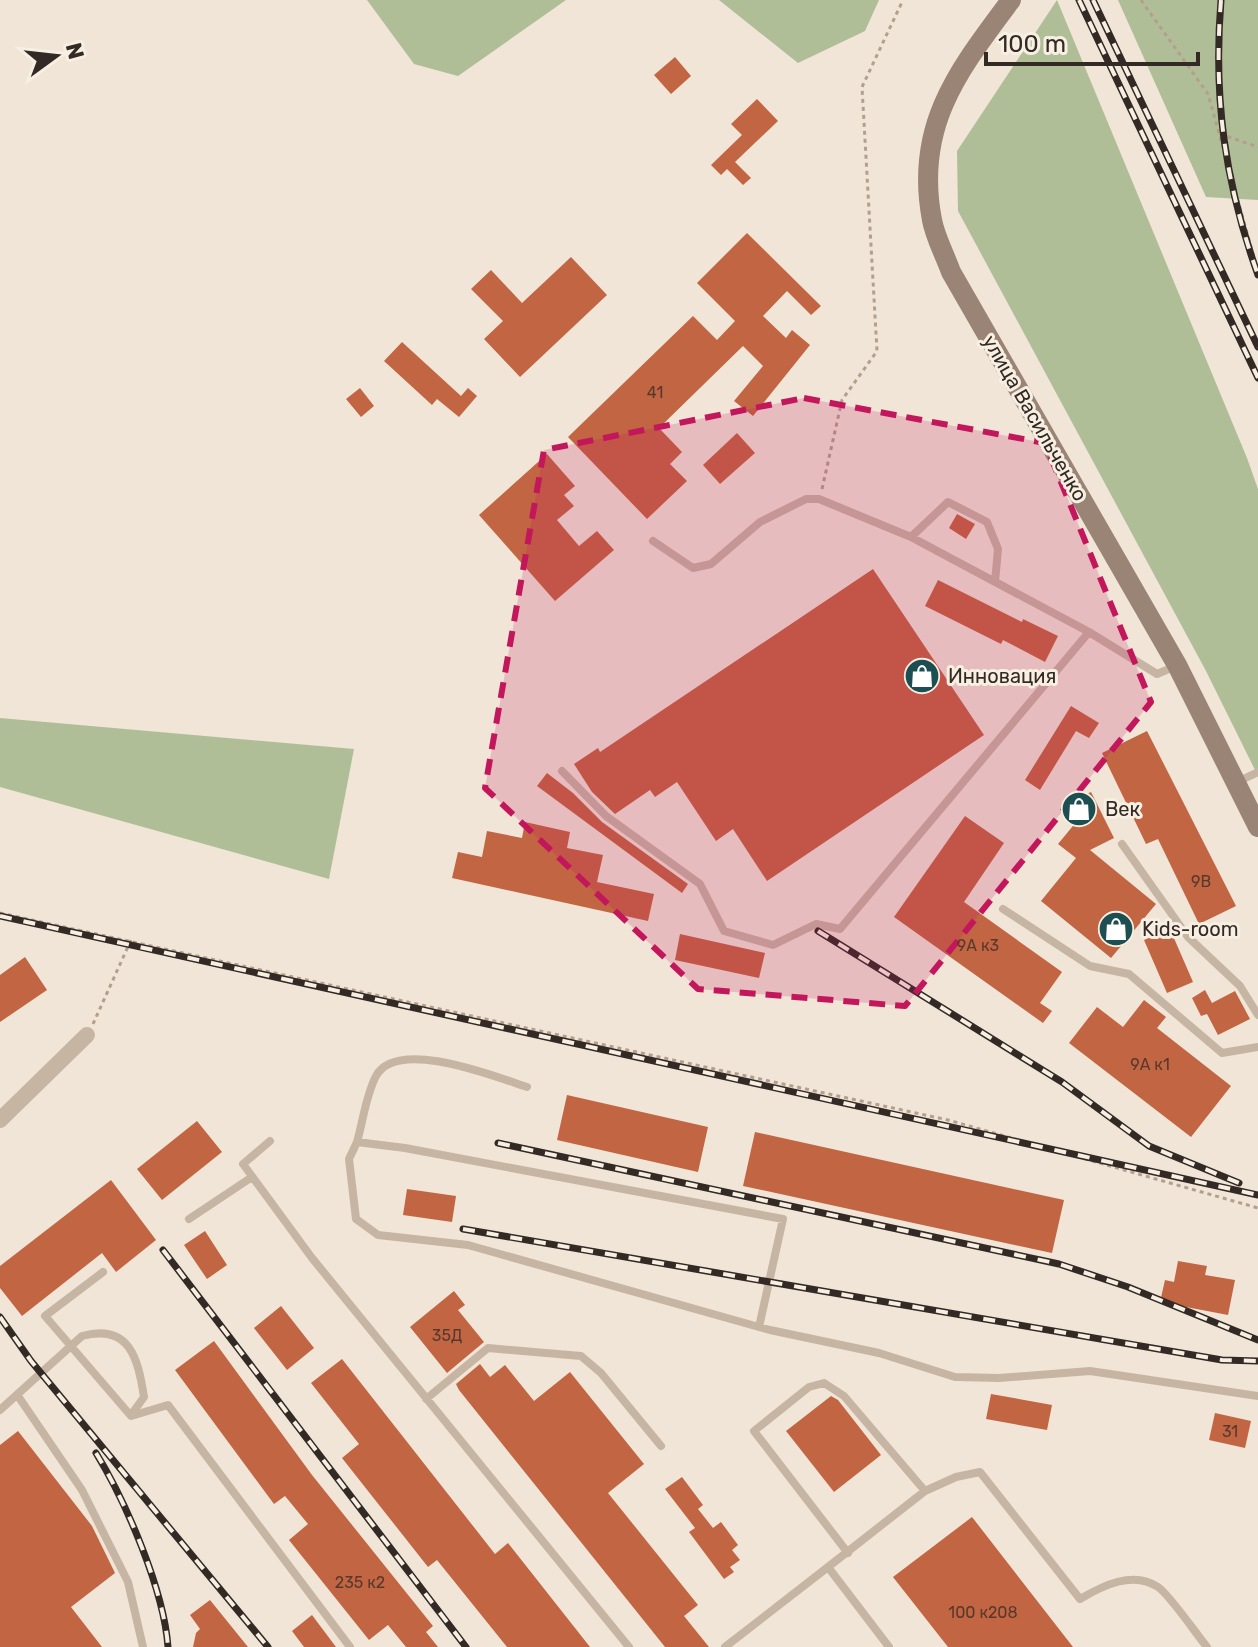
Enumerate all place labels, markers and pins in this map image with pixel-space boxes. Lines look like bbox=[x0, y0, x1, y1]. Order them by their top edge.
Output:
shop icon: Инновация bbox=[903, 657, 941, 695]
place label: Инновация bbox=[948, 664, 1056, 688]
shop icon: Век bbox=[1060, 790, 1098, 828]
place label: Век bbox=[1105, 797, 1141, 821]
shop icon: Kids-room bbox=[1097, 910, 1135, 948]
place label: Kids-room bbox=[1142, 917, 1239, 941]

